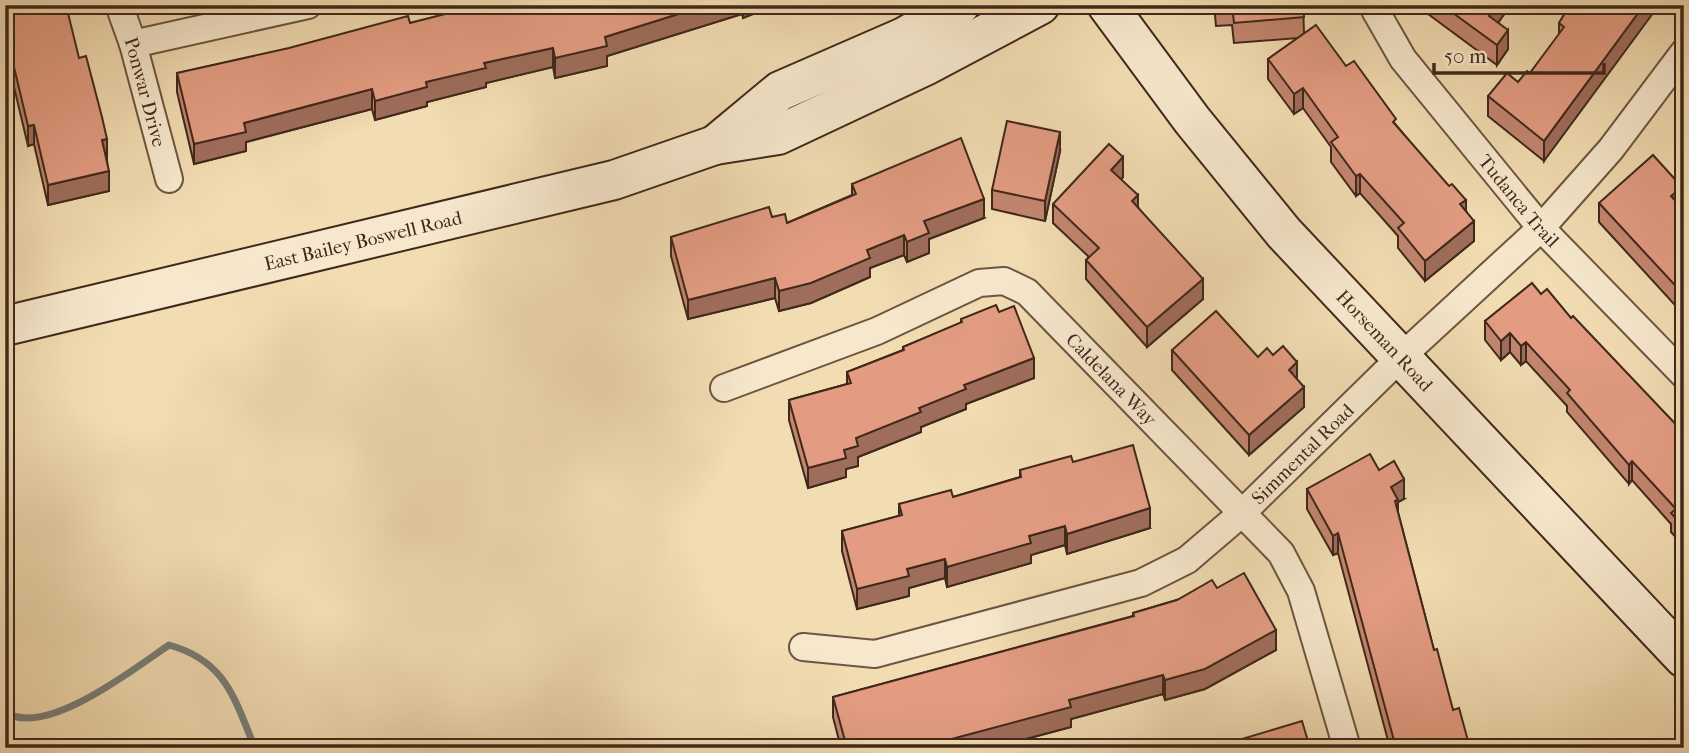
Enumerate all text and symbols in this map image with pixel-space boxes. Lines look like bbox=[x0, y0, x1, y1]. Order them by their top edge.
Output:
scale bar bbox=[1434, 32, 1603, 76]
street label: Ponwar Drive bbox=[119, 34, 170, 149]
text: 50 m bbox=[1444, 44, 1487, 68]
street label: Tudanca Trail bbox=[1474, 151, 1563, 252]
street label: East Bailey Boswell Road bbox=[262, 207, 465, 275]
street label: Horseman Road bbox=[1331, 286, 1438, 397]
street label: Caldelana Way bbox=[1061, 329, 1161, 431]
street label: Simmental Road bbox=[1247, 399, 1359, 509]

